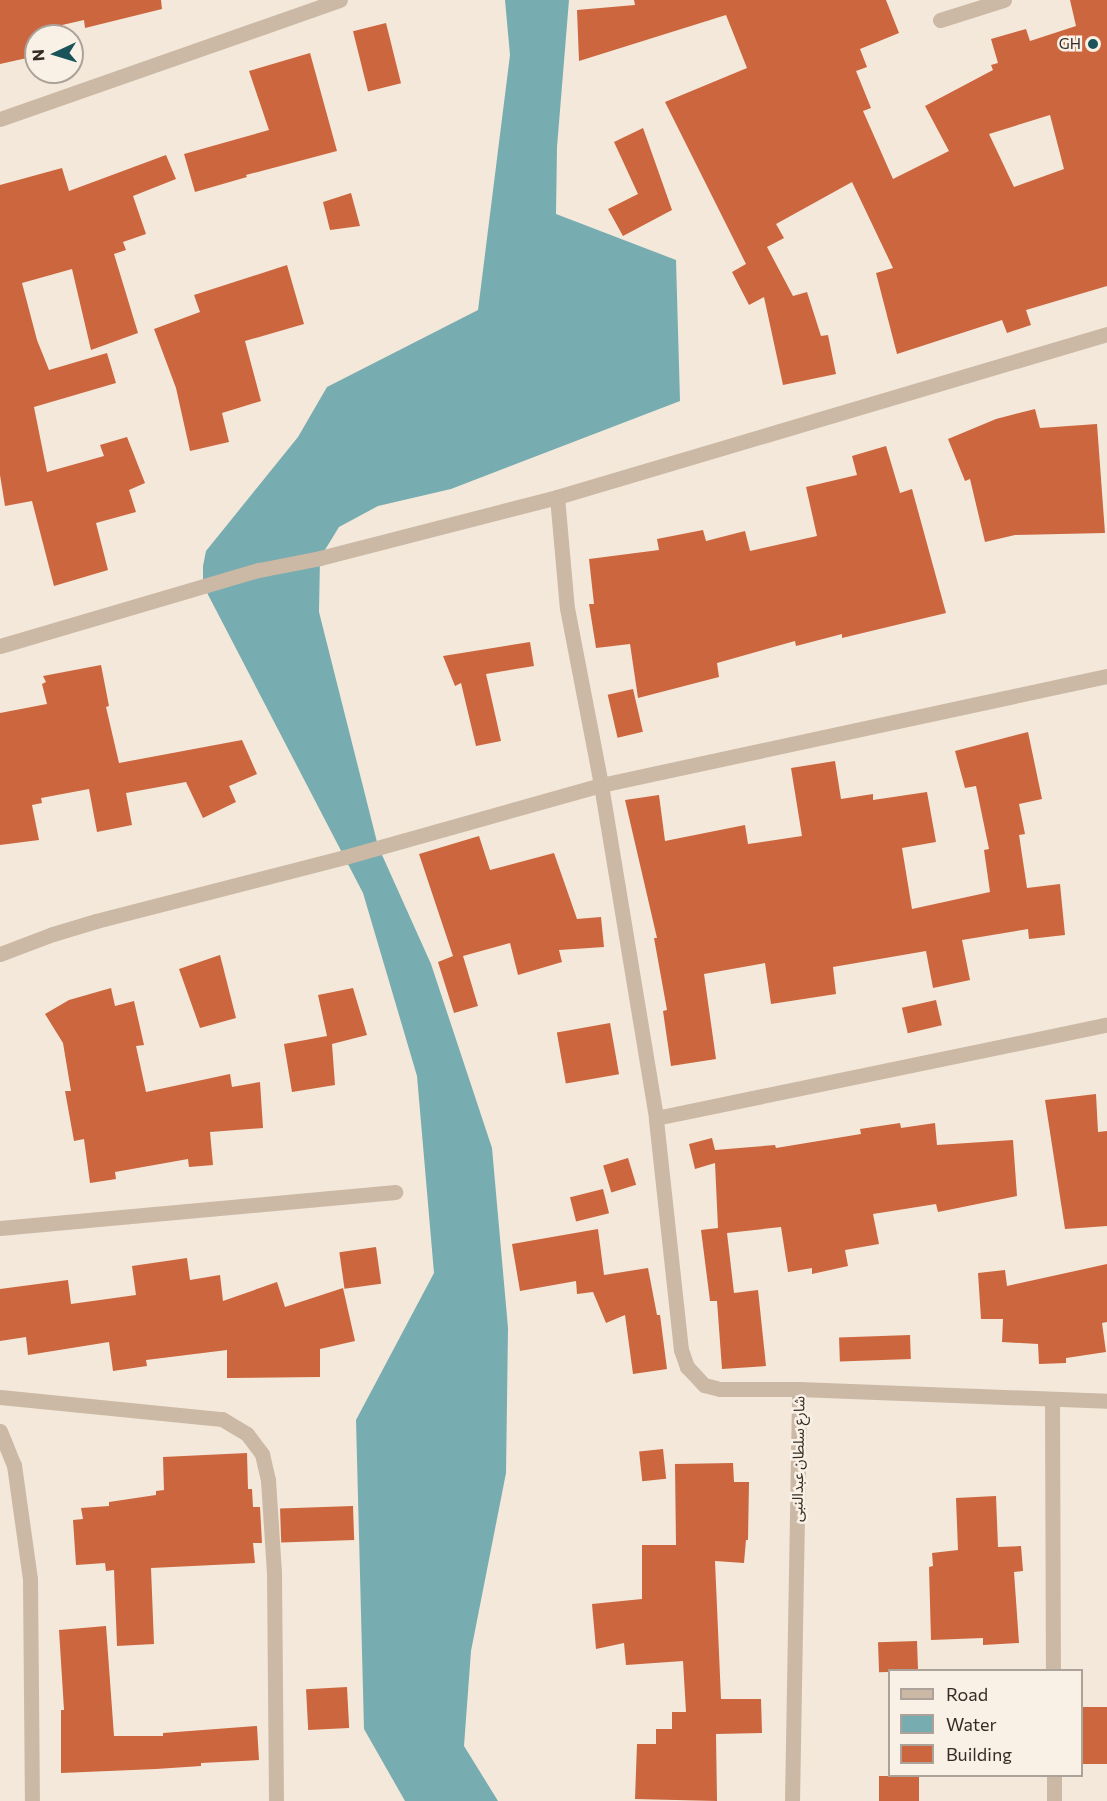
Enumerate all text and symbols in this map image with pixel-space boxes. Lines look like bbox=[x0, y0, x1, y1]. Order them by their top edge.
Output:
north arrow bbox=[24, 24, 84, 84]
place label: GH bbox=[1059, 35, 1081, 53]
marker: GH bbox=[1086, 37, 1100, 51]
text: N bbox=[28, 49, 47, 62]
street label: شارع سلطان عبدالنبى bbox=[788, 1396, 808, 1522]
legend bbox=[888, 1669, 1083, 1777]
text: Road bbox=[946, 1683, 988, 1705]
text: Water bbox=[946, 1713, 997, 1735]
text: Building bbox=[946, 1743, 1012, 1765]

